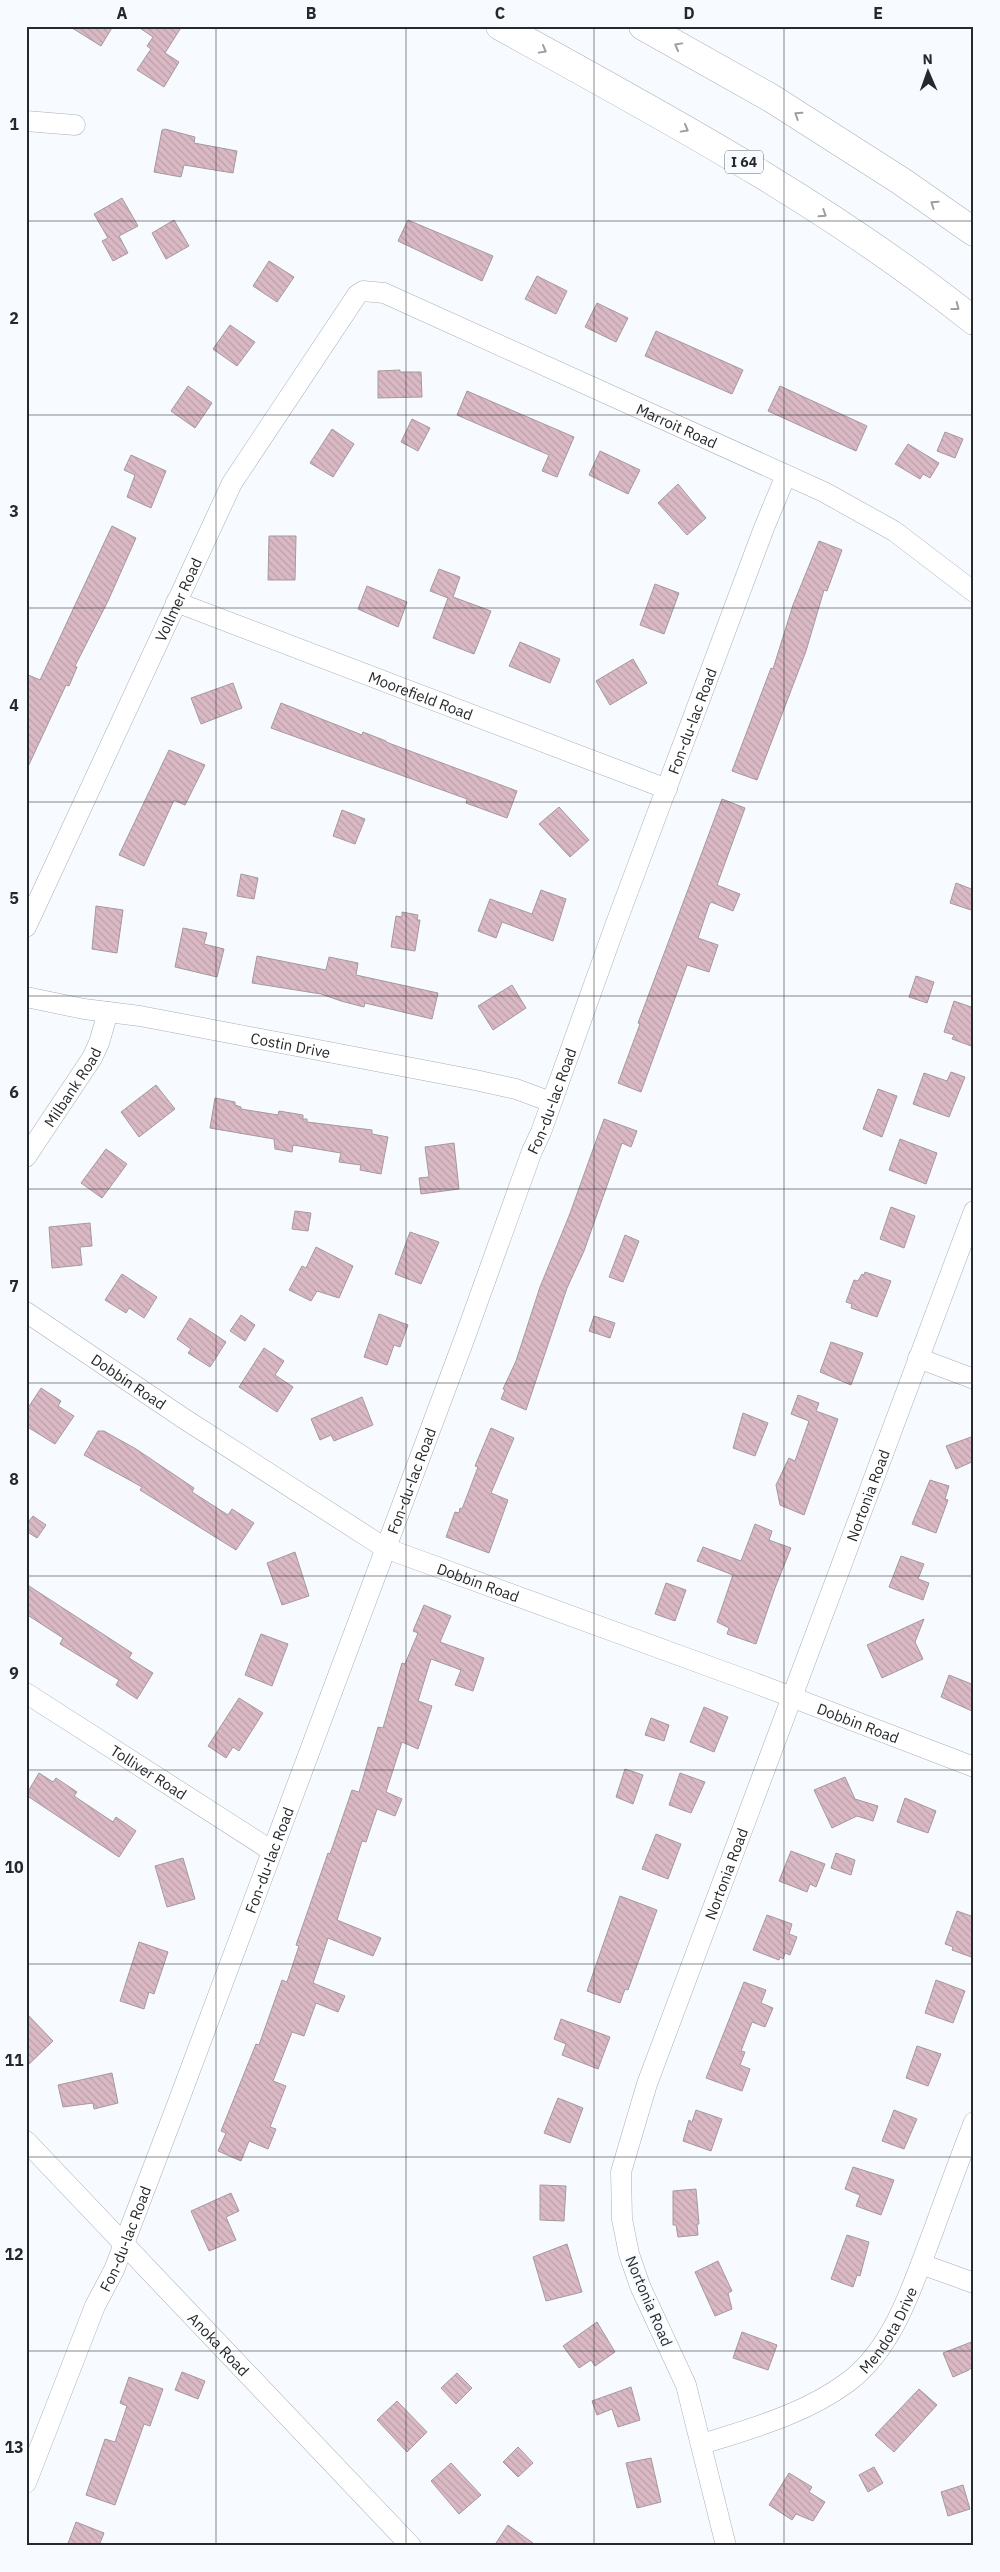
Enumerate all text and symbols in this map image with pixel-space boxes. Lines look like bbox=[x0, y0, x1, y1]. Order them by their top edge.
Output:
text: A bbox=[117, 3, 128, 23]
text: B bbox=[306, 3, 317, 23]
text: C bbox=[495, 3, 505, 23]
text: D bbox=[683, 3, 695, 23]
text: E bbox=[873, 3, 883, 23]
one-way arrow bbox=[675, 42, 684, 52]
one-way arrow bbox=[538, 44, 547, 54]
north arrow bbox=[902, 48, 952, 98]
text: N bbox=[922, 50, 933, 68]
one-way arrow bbox=[794, 112, 804, 121]
text: 1 bbox=[9, 114, 19, 134]
one-way arrow bbox=[680, 123, 689, 133]
road number: I 64 bbox=[725, 150, 763, 173]
one-way arrow bbox=[930, 201, 940, 210]
one-way arrow bbox=[818, 208, 827, 217]
one-way arrow bbox=[950, 302, 959, 310]
text: 2 bbox=[9, 308, 19, 328]
street label: Marroit Road bbox=[634, 399, 720, 452]
text: 3 bbox=[9, 501, 19, 521]
street label: Vollmer Road bbox=[150, 555, 206, 644]
street label: Fon-du-lac Road bbox=[663, 665, 720, 777]
street label: Moorefield Road bbox=[366, 667, 476, 724]
text: 4 bbox=[9, 695, 19, 715]
text: 5 bbox=[9, 888, 19, 908]
street label: Costin Drive bbox=[249, 1028, 332, 1062]
street label: Milbank Road bbox=[39, 1044, 105, 1130]
street label: Fon-du-lac Road bbox=[522, 1045, 580, 1157]
text: 6 bbox=[9, 1082, 19, 1102]
text: 7 bbox=[9, 1276, 19, 1296]
street label: Dobbin Road bbox=[88, 1349, 170, 1413]
street label: Fon-du-lac Road bbox=[383, 1425, 440, 1537]
street label: Nortonia Road bbox=[842, 1447, 893, 1544]
text: 8 bbox=[9, 1469, 19, 1489]
street label: Dobbin Road bbox=[435, 1558, 522, 1606]
text: 9 bbox=[9, 1663, 19, 1683]
street label: Dobbin Road bbox=[814, 1698, 902, 1747]
street label: Tolliver Road bbox=[107, 1740, 191, 1803]
street label: Fon-du-lac Road bbox=[240, 1804, 297, 1916]
street label: Nortonia Road bbox=[700, 1825, 752, 1922]
text: 10 bbox=[4, 1857, 24, 1877]
text: 11 bbox=[4, 2050, 24, 2070]
street label: Fon-du-lac Road bbox=[95, 2183, 155, 2295]
text: 12 bbox=[4, 2244, 24, 2264]
street label: Nortonia Road bbox=[621, 2253, 677, 2349]
street label: Mendota Drive bbox=[855, 2284, 921, 2377]
street label: Anoka Road bbox=[184, 2308, 254, 2380]
text: 13 bbox=[4, 2437, 24, 2457]

